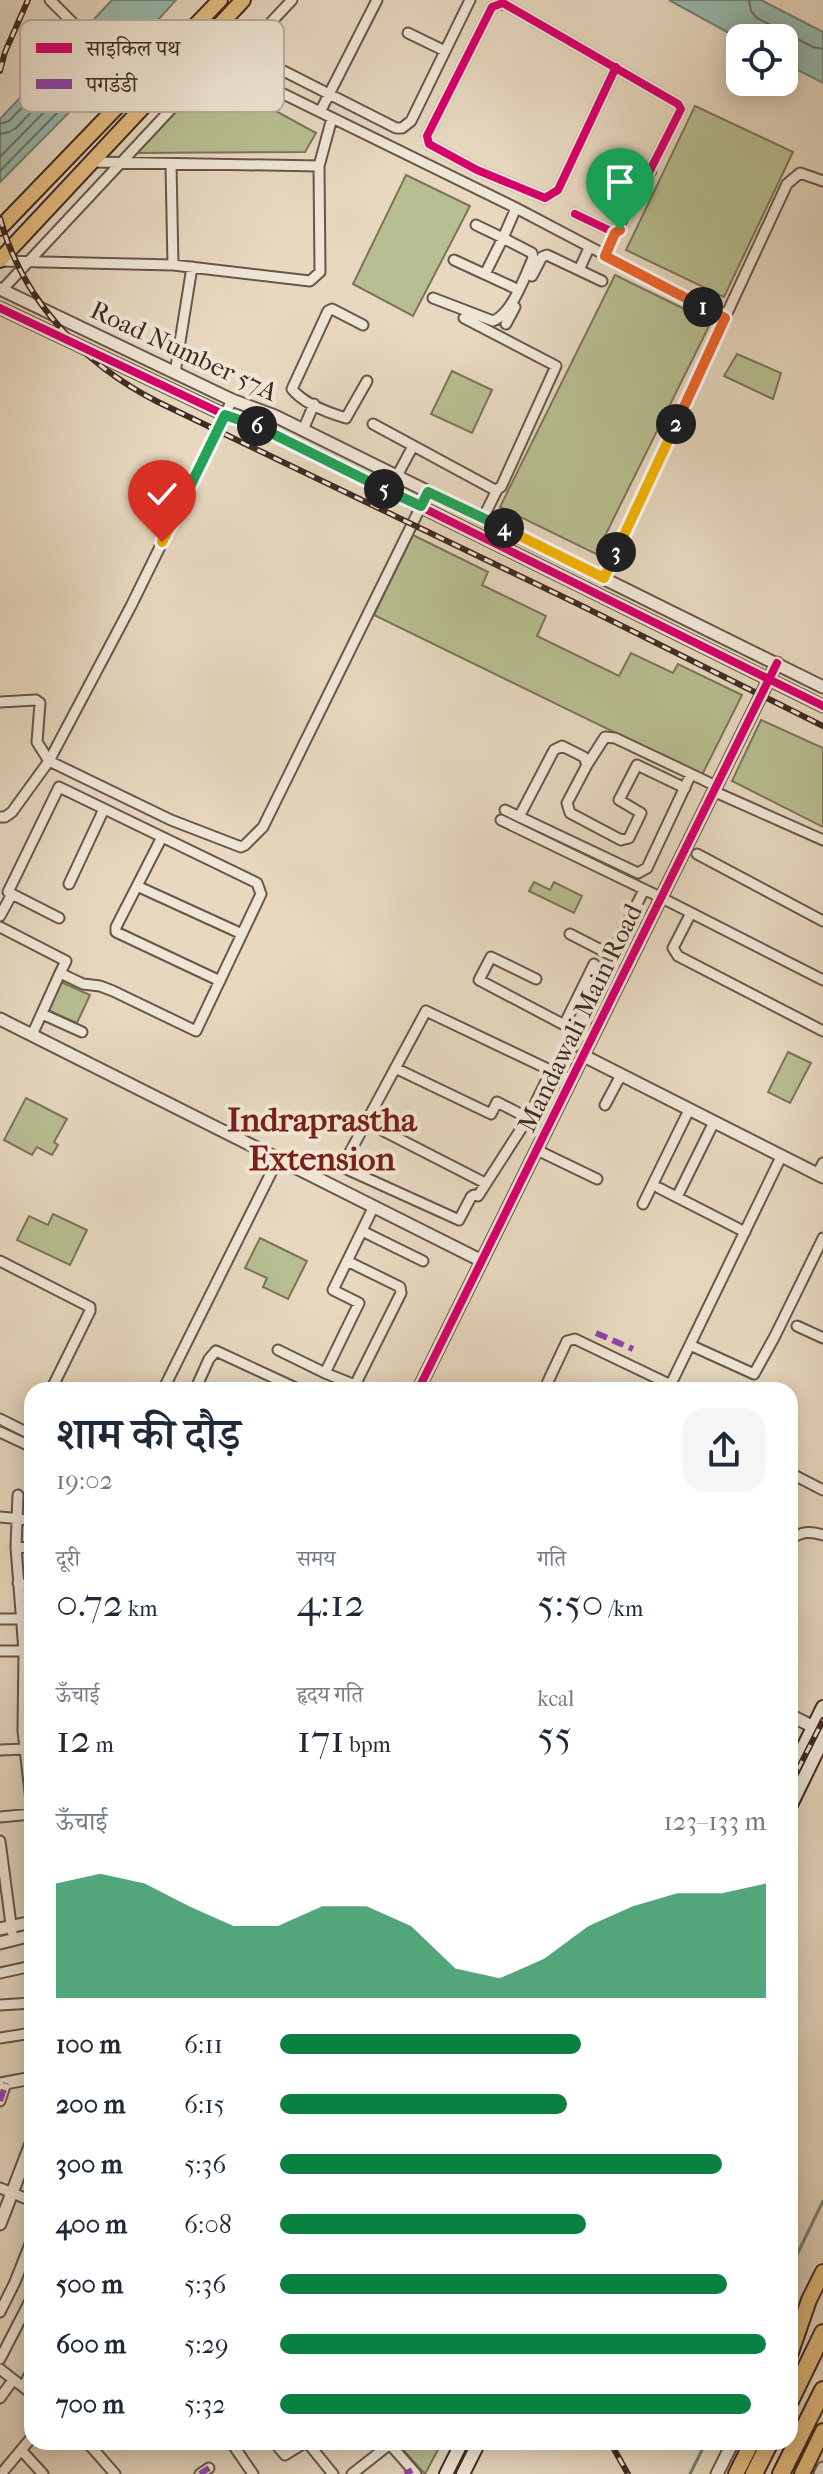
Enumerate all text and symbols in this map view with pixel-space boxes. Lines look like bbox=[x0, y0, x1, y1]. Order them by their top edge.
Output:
legend bbox=[20, 20, 284, 112]
map controls bbox=[726, 24, 798, 96]
button: locate bbox=[726, 24, 798, 96]
text: साइकिल पथ bbox=[85, 36, 181, 62]
text: पगडंडी bbox=[85, 72, 139, 98]
pin bbox=[586, 148, 654, 230]
icon: arrive bbox=[598, 160, 642, 204]
pin: 1 bbox=[683, 287, 723, 327]
street label: Road Number 57A bbox=[86, 294, 283, 408]
text: 1 bbox=[699, 294, 707, 320]
pin: 2 bbox=[656, 404, 696, 444]
pin: 6 bbox=[237, 406, 277, 446]
text: 2 bbox=[670, 411, 682, 437]
text: 6 bbox=[251, 413, 263, 439]
pin bbox=[128, 460, 196, 542]
pin: 5 bbox=[364, 469, 404, 509]
icon: check bbox=[140, 472, 184, 516]
text: 5 bbox=[379, 476, 389, 502]
pin: 4 bbox=[484, 508, 524, 548]
text: 4 bbox=[498, 515, 511, 541]
pin: 3 bbox=[596, 532, 636, 572]
text: 3 bbox=[611, 539, 621, 565]
street label: Mandawali Main Road bbox=[511, 898, 649, 1137]
district label: Indraprastha Extension bbox=[227, 1100, 418, 1179]
button: share bbox=[682, 1408, 766, 1492]
text: शाम की दौड़ bbox=[56, 1409, 241, 1460]
text: 19:02 bbox=[56, 1465, 113, 1496]
text: दूरी bbox=[56, 1546, 80, 1572]
text: समय bbox=[297, 1546, 335, 1572]
text: गति bbox=[537, 1546, 566, 1572]
text: 0.72 bbox=[56, 1580, 123, 1626]
text: 4:12 bbox=[297, 1580, 365, 1626]
text: 5:50 bbox=[537, 1580, 604, 1626]
text: km bbox=[123, 1596, 158, 1622]
text: /km bbox=[604, 1596, 643, 1622]
text: ऊँचाई bbox=[56, 1682, 99, 1708]
text: हृदय गति bbox=[297, 1682, 363, 1708]
text: kcal bbox=[537, 1686, 574, 1712]
text: 55 bbox=[537, 1712, 572, 1758]
text: 12 bbox=[56, 1716, 91, 1762]
text: 171 bbox=[297, 1716, 345, 1762]
text: m bbox=[91, 1732, 114, 1758]
text: bpm bbox=[345, 1732, 391, 1758]
text: ऊँचाई bbox=[56, 1806, 107, 1837]
text: 123–133 m bbox=[664, 1806, 766, 1837]
text: 100 m bbox=[56, 2029, 121, 2060]
text: 6:11 bbox=[184, 2029, 223, 2060]
text: 200 m bbox=[56, 2089, 125, 2120]
text: 6:15 bbox=[184, 2089, 225, 2120]
text: 300 m bbox=[56, 2149, 123, 2180]
text: 5:36 bbox=[184, 2149, 226, 2180]
text: 400 m bbox=[56, 2209, 127, 2240]
text: 6:08 bbox=[184, 2209, 232, 2240]
text: 500 m bbox=[56, 2269, 123, 2300]
text: 5:36 bbox=[184, 2269, 226, 2300]
text: 600 m bbox=[56, 2329, 126, 2360]
text: 5:29 bbox=[184, 2329, 229, 2360]
text: 700 m bbox=[56, 2389, 124, 2420]
text: 5:32 bbox=[184, 2389, 226, 2420]

